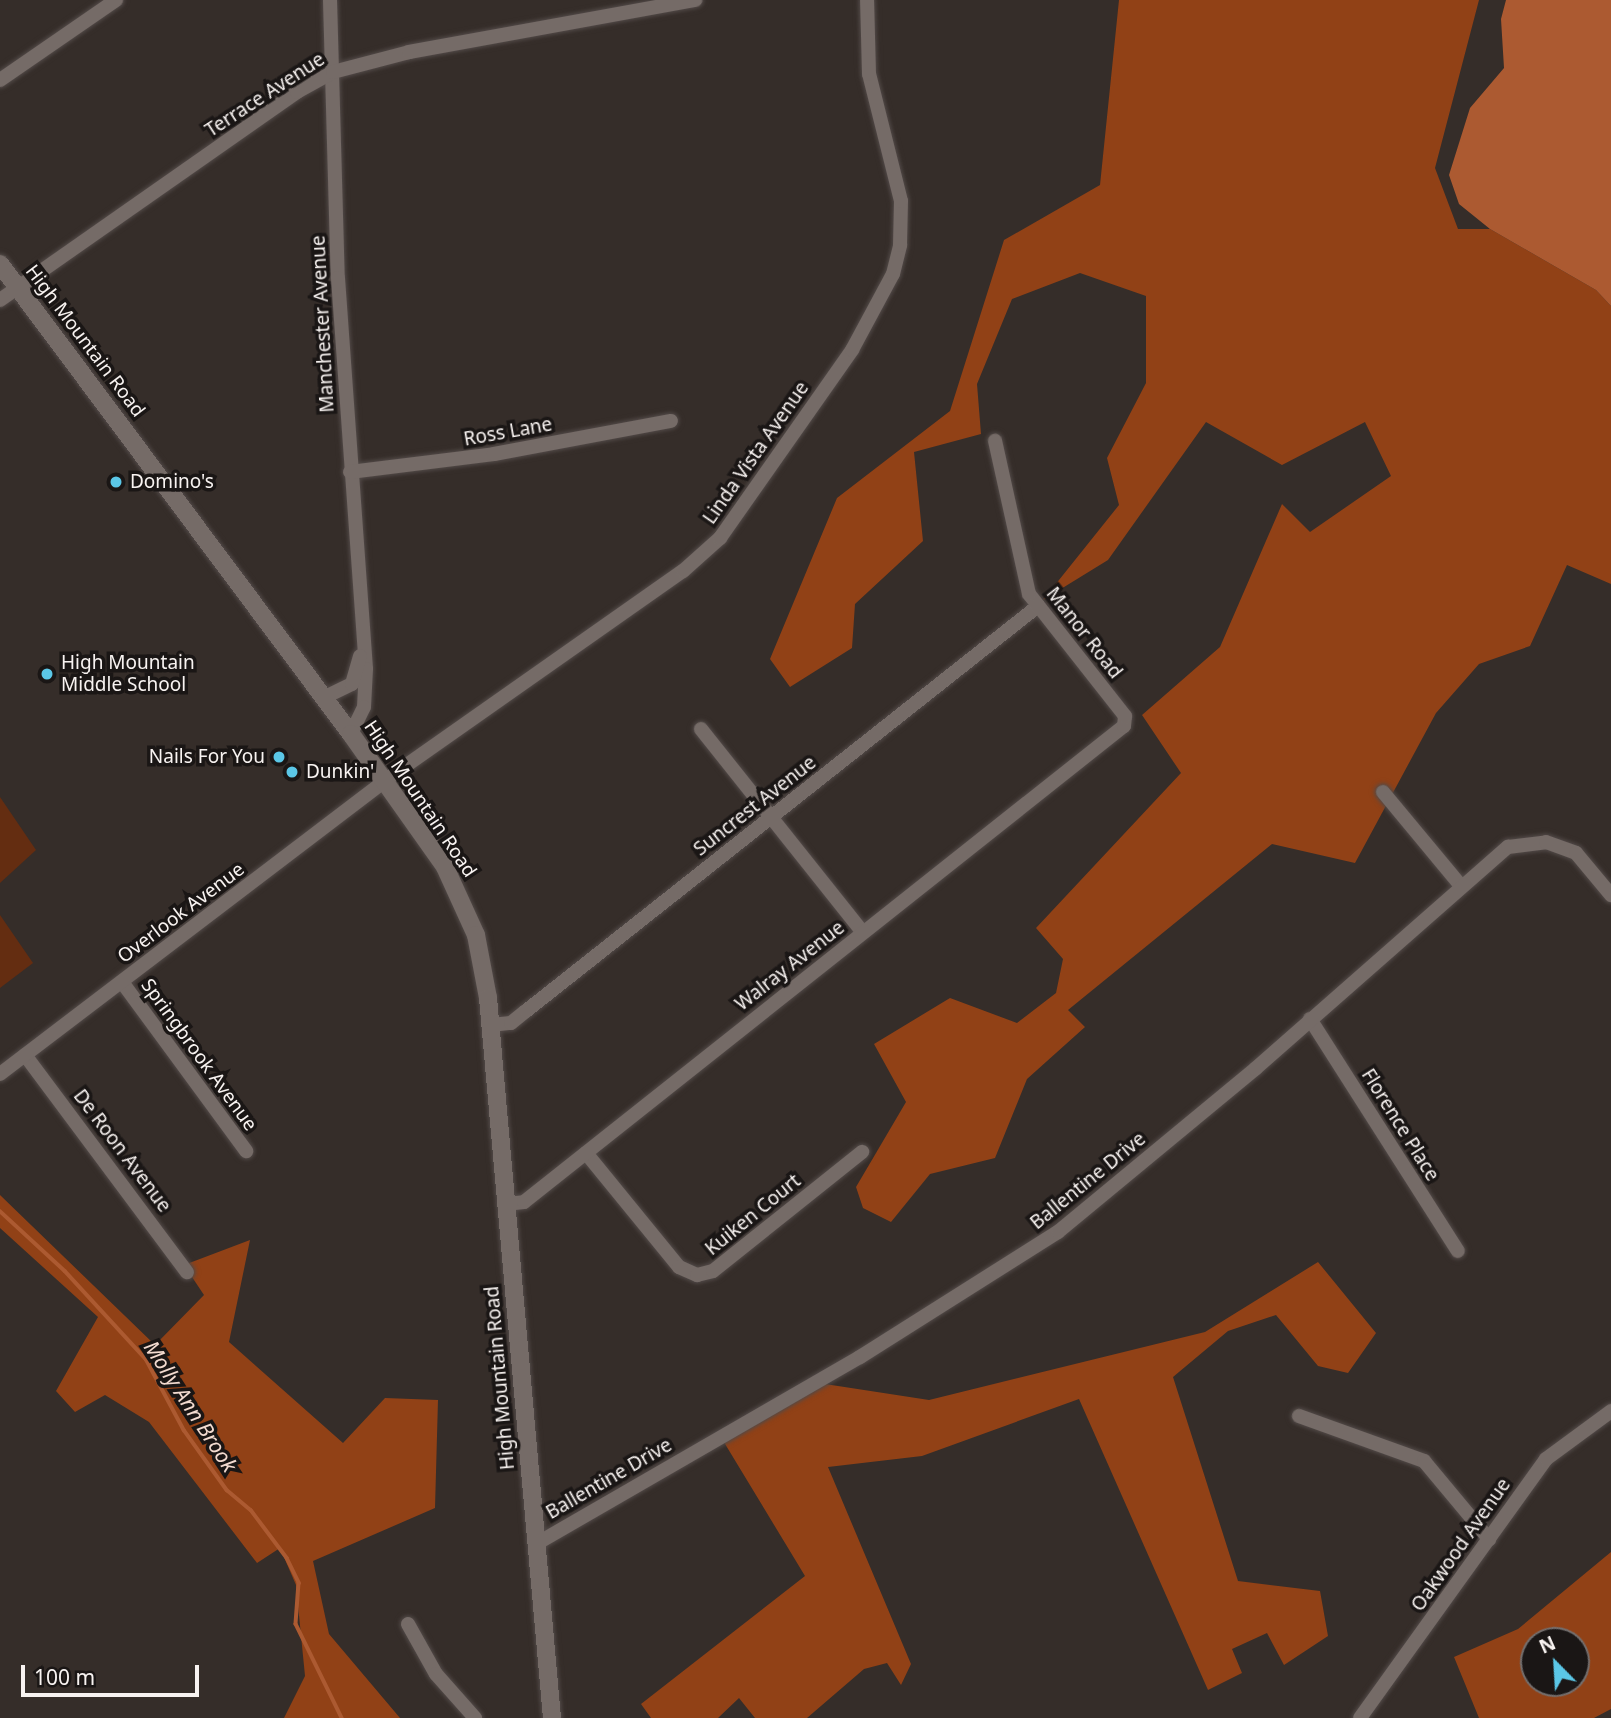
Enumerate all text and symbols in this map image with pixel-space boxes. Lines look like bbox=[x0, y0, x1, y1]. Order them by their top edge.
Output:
street label: Terrace Avenue bbox=[201, 48, 329, 142]
street label: Manchester Avenue bbox=[307, 235, 339, 413]
street label: High Mountain Road bbox=[20, 261, 150, 421]
street label: Linda Vista Avenue bbox=[698, 377, 814, 529]
street label: Ross Lane bbox=[462, 413, 554, 451]
place label: Domino's bbox=[130, 471, 214, 493]
marker: Domino's bbox=[108, 474, 124, 490]
street label: Manor Road bbox=[1041, 583, 1127, 683]
place label: High Mountain Middle School bbox=[61, 652, 195, 696]
marker: High Mountain Middle School bbox=[39, 666, 55, 682]
street label: High Mountain Road bbox=[359, 716, 481, 882]
place label: Nails For You bbox=[149, 746, 265, 768]
marker: Nails For You bbox=[271, 749, 287, 765]
street label: Suncrest Avenue bbox=[689, 751, 821, 861]
place label: Dunkin' bbox=[306, 761, 374, 783]
marker: Dunkin' bbox=[284, 764, 300, 780]
street label: Overlook Avenue bbox=[113, 858, 249, 968]
street label: Walray Avenue bbox=[731, 916, 849, 1016]
street label: Springbrook Avenue bbox=[136, 975, 262, 1135]
street label: Florence Place bbox=[1356, 1065, 1444, 1185]
street label: De Roon Avenue bbox=[68, 1085, 176, 1217]
street label: Ballentine Drive bbox=[1026, 1128, 1150, 1234]
street label: Kuiken Court bbox=[701, 1170, 805, 1260]
street label: High Mountain Road bbox=[481, 1285, 519, 1471]
water label: Molly Ann Brook bbox=[139, 1336, 243, 1476]
street label: Ballentine Drive bbox=[542, 1434, 676, 1524]
street label: Oakwood Avenue bbox=[1407, 1474, 1515, 1616]
north arrow bbox=[1520, 1627, 1590, 1697]
text: N bbox=[1535, 1630, 1560, 1660]
scale bar bbox=[24, 1652, 203, 1696]
text: 100 m bbox=[34, 1663, 95, 1691]

